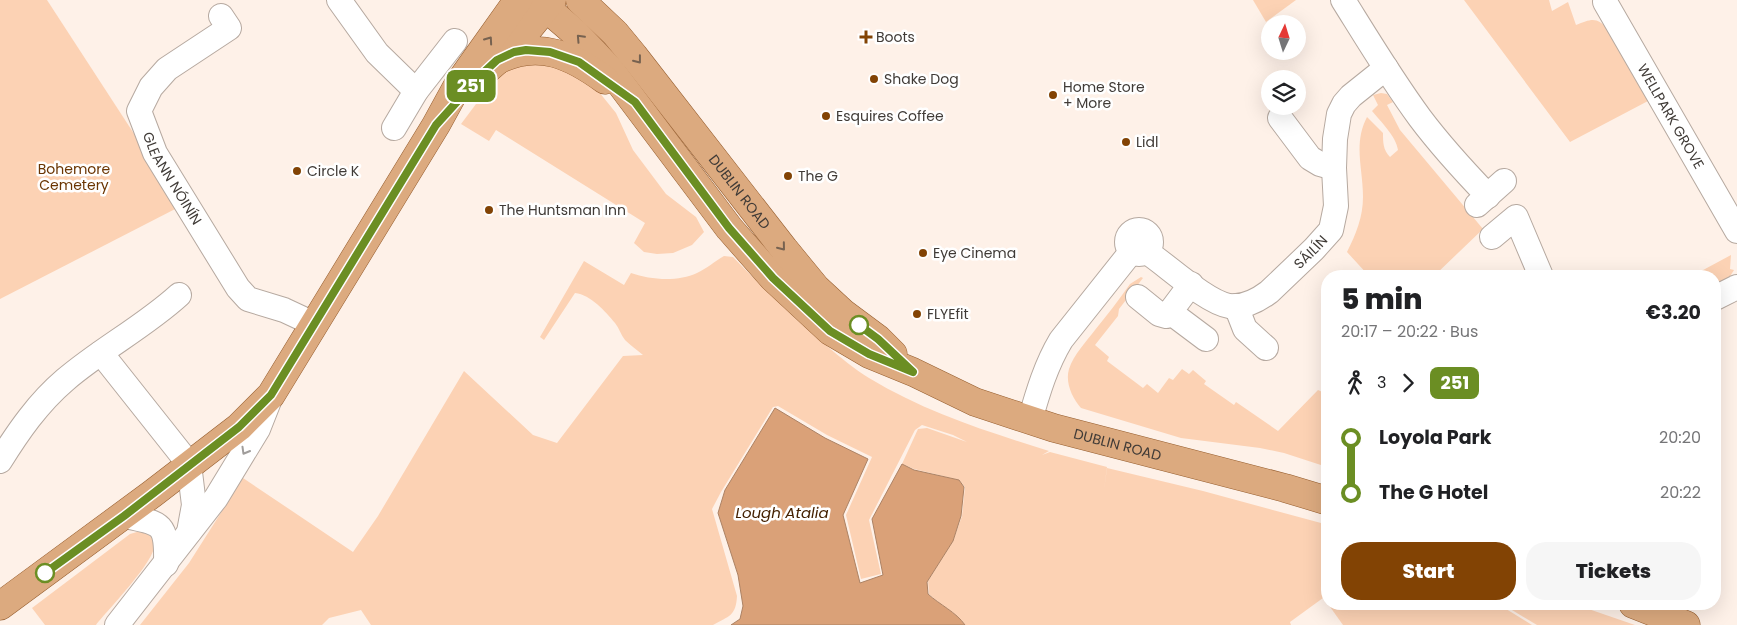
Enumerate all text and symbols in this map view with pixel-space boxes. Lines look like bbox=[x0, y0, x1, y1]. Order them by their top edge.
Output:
north arrow bbox=[1261, 15, 1306, 60]
map controls bbox=[1261, 15, 1306, 115]
place label: Boots bbox=[876, 27, 915, 47]
marker: Boots bbox=[860, 31, 872, 43]
one-way arrow bbox=[577, 35, 586, 44]
one-way arrow bbox=[483, 36, 492, 46]
one-way arrow bbox=[632, 54, 640, 63]
street label: WELLPARK GROVE bbox=[1633, 60, 1709, 173]
place label: Shake Dog bbox=[884, 69, 959, 89]
line badge: 251 bbox=[442, 70, 500, 102]
button: layers bbox=[1261, 70, 1306, 115]
text: 251 bbox=[457, 73, 485, 98]
marker: Shake Dog bbox=[868, 73, 880, 85]
place label: Home Store + More bbox=[1063, 77, 1145, 113]
marker: Home Store + More bbox=[1047, 89, 1059, 101]
place label: Esquires Coffee bbox=[836, 106, 944, 126]
marker: Esquires Coffee bbox=[820, 110, 832, 122]
street label: GLEANN NÓINÍN bbox=[138, 129, 207, 229]
place label: Lidl bbox=[1136, 132, 1158, 152]
marker: Lidl bbox=[1120, 136, 1132, 148]
street label: DUBLIN ROAD bbox=[704, 150, 775, 234]
park label: Bohemore Cemetery bbox=[38, 159, 111, 195]
place label: Circle K bbox=[307, 161, 360, 181]
marker: Circle K bbox=[291, 165, 303, 177]
place label: The G bbox=[798, 166, 838, 186]
marker: The G bbox=[782, 170, 794, 182]
place label: The Huntsman Inn bbox=[499, 200, 626, 220]
marker: The Huntsman Inn bbox=[483, 204, 495, 216]
street label: SÁILÍN bbox=[1289, 231, 1332, 273]
one-way arrow bbox=[777, 241, 785, 250]
place label: Eye Cinema bbox=[933, 243, 1016, 263]
marker: Eye Cinema bbox=[917, 247, 929, 259]
text: 5 min bbox=[1341, 280, 1422, 319]
text: €3.20 bbox=[1646, 299, 1701, 326]
place label: FLYEfit bbox=[927, 304, 969, 324]
marker: FLYEfit bbox=[911, 308, 923, 320]
unlabelled marker bbox=[849, 315, 869, 335]
text: 20:17 – 20:22 · Bus bbox=[1341, 320, 1478, 343]
icon: walk bbox=[1341, 369, 1369, 397]
icon: forward bbox=[1394, 369, 1422, 397]
text: 251 bbox=[1440, 370, 1469, 395]
text: 3 bbox=[1377, 371, 1386, 394]
street label: DUBLIN ROAD bbox=[1071, 424, 1164, 466]
text: Loyola Park bbox=[1379, 424, 1491, 451]
text: 20:20 bbox=[1659, 426, 1701, 449]
one-way arrow bbox=[242, 445, 252, 454]
text: The G Hotel bbox=[1379, 479, 1488, 506]
text: 20:22 bbox=[1660, 481, 1701, 504]
water label: Lough Atalia bbox=[735, 502, 829, 523]
button: Start bbox=[1341, 542, 1516, 600]
button: Tickets bbox=[1526, 542, 1701, 600]
unlabelled marker bbox=[35, 563, 55, 583]

